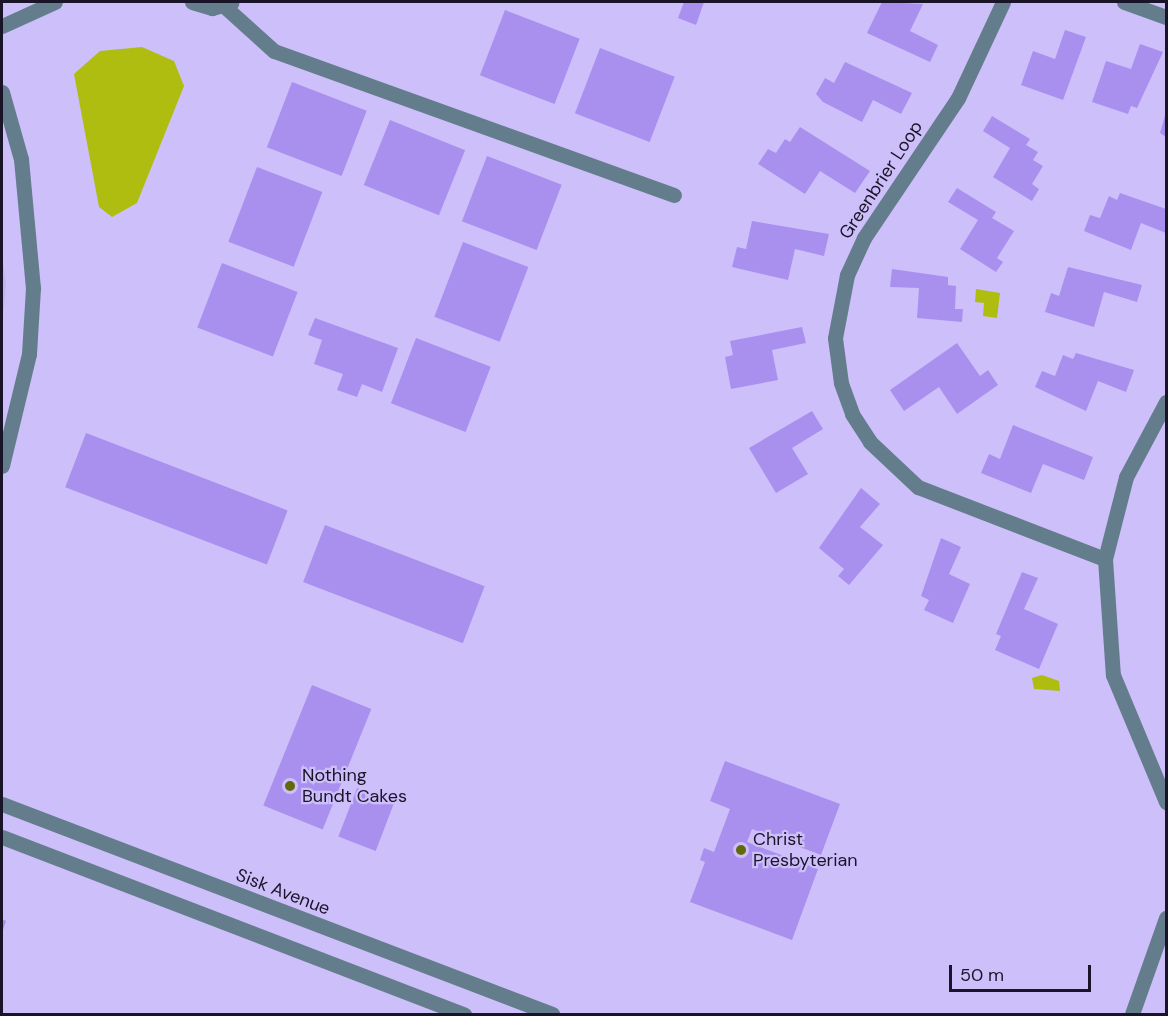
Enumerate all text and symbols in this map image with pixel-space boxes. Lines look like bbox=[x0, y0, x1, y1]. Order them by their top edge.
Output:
street label: Greenbrier Loop bbox=[835, 117, 927, 243]
place label: Nothing Bundt Cakes bbox=[302, 765, 407, 808]
marker: Nothing Bundt Cakes bbox=[283, 779, 297, 793]
place label: Christ Presbyterian bbox=[753, 829, 858, 872]
marker: Christ Presbyterian bbox=[734, 843, 748, 857]
street label: Sisk Avenue bbox=[233, 864, 333, 920]
scale bar bbox=[952, 953, 1094, 991]
text: 50 m bbox=[960, 963, 1004, 987]

